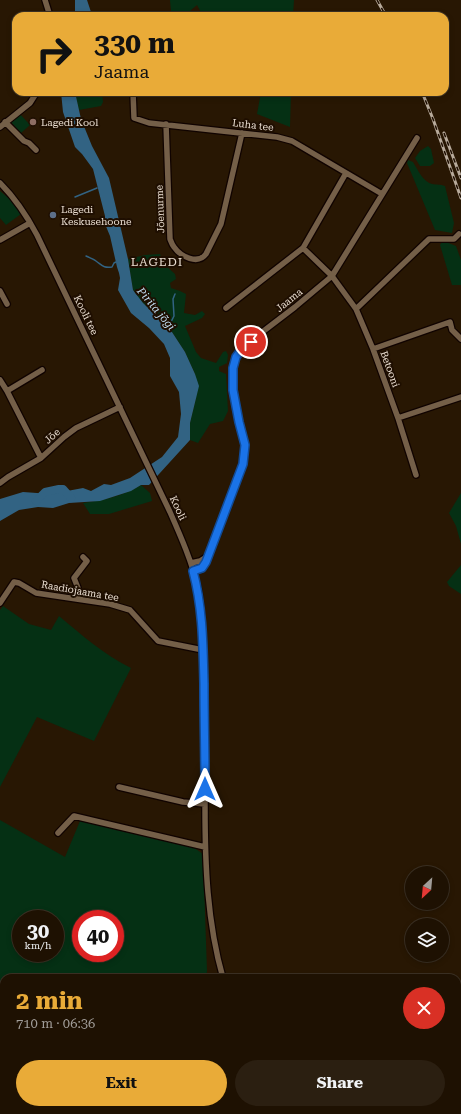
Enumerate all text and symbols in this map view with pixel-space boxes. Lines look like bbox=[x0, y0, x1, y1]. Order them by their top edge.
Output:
text: 330 m bbox=[94, 27, 175, 60]
icon: right bbox=[28, 28, 80, 80]
text: Jaama bbox=[94, 61, 149, 82]
marker: Lagedi Kool bbox=[28, 117, 38, 127]
place label: Lagedi Kool bbox=[41, 117, 98, 128]
street label: Luha tee bbox=[232, 117, 275, 133]
street label: Jõenurme bbox=[154, 184, 166, 233]
place label: Lagedi Keskusehoone bbox=[61, 204, 132, 227]
marker: Lagedi Keskusehoone bbox=[48, 210, 58, 220]
district label: LAGEDI bbox=[131, 255, 183, 269]
water label: Pirita jõgi bbox=[134, 284, 178, 334]
street label: Jaama bbox=[274, 286, 305, 314]
street label: Kooli tee bbox=[72, 293, 101, 337]
pin bbox=[234, 325, 268, 359]
icon: arrive bbox=[240, 331, 262, 353]
street label: Betooni bbox=[378, 349, 402, 389]
street label: Jõe bbox=[42, 426, 62, 446]
street label: Kooli bbox=[168, 494, 188, 522]
street label: Raadiojaama tee bbox=[40, 579, 120, 603]
position arrow bbox=[184, 768, 226, 810]
north arrow bbox=[405, 866, 449, 910]
map controls bbox=[405, 866, 449, 962]
speed limit sign: 40 bbox=[72, 910, 124, 962]
button: layers bbox=[405, 918, 449, 962]
text: 30 bbox=[27, 919, 49, 943]
text: km/h bbox=[25, 940, 51, 951]
text: 2 min bbox=[16, 987, 83, 1015]
button: close bbox=[403, 987, 445, 1029]
text: 710 m · 06:36 bbox=[16, 1016, 95, 1031]
button: Exit bbox=[16, 1060, 227, 1106]
button: Share bbox=[235, 1060, 445, 1106]

